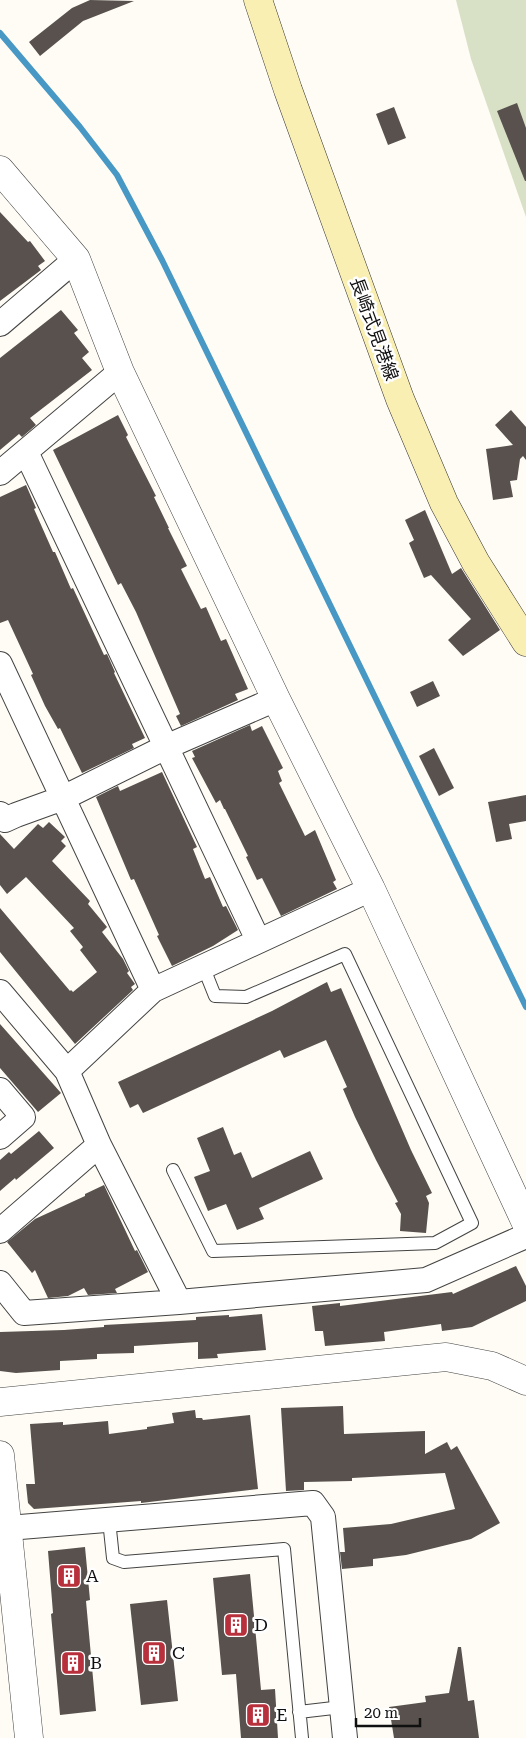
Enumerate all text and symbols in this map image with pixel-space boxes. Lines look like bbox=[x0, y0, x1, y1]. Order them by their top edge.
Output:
street label: 長崎式見港線 bbox=[346, 274, 403, 383]
building icon: A bbox=[56, 1563, 82, 1589]
place label: A bbox=[86, 1565, 99, 1586]
building icon: D bbox=[223, 1612, 249, 1638]
place label: D bbox=[254, 1614, 268, 1635]
building icon: C bbox=[141, 1640, 167, 1666]
place label: C bbox=[172, 1642, 185, 1663]
building icon: B bbox=[60, 1650, 86, 1676]
place label: B bbox=[90, 1652, 102, 1673]
scale bar bbox=[356, 1696, 420, 1728]
building icon: E bbox=[245, 1702, 271, 1728]
place label: E bbox=[276, 1704, 288, 1725]
text: 20 m bbox=[364, 1704, 399, 1722]

